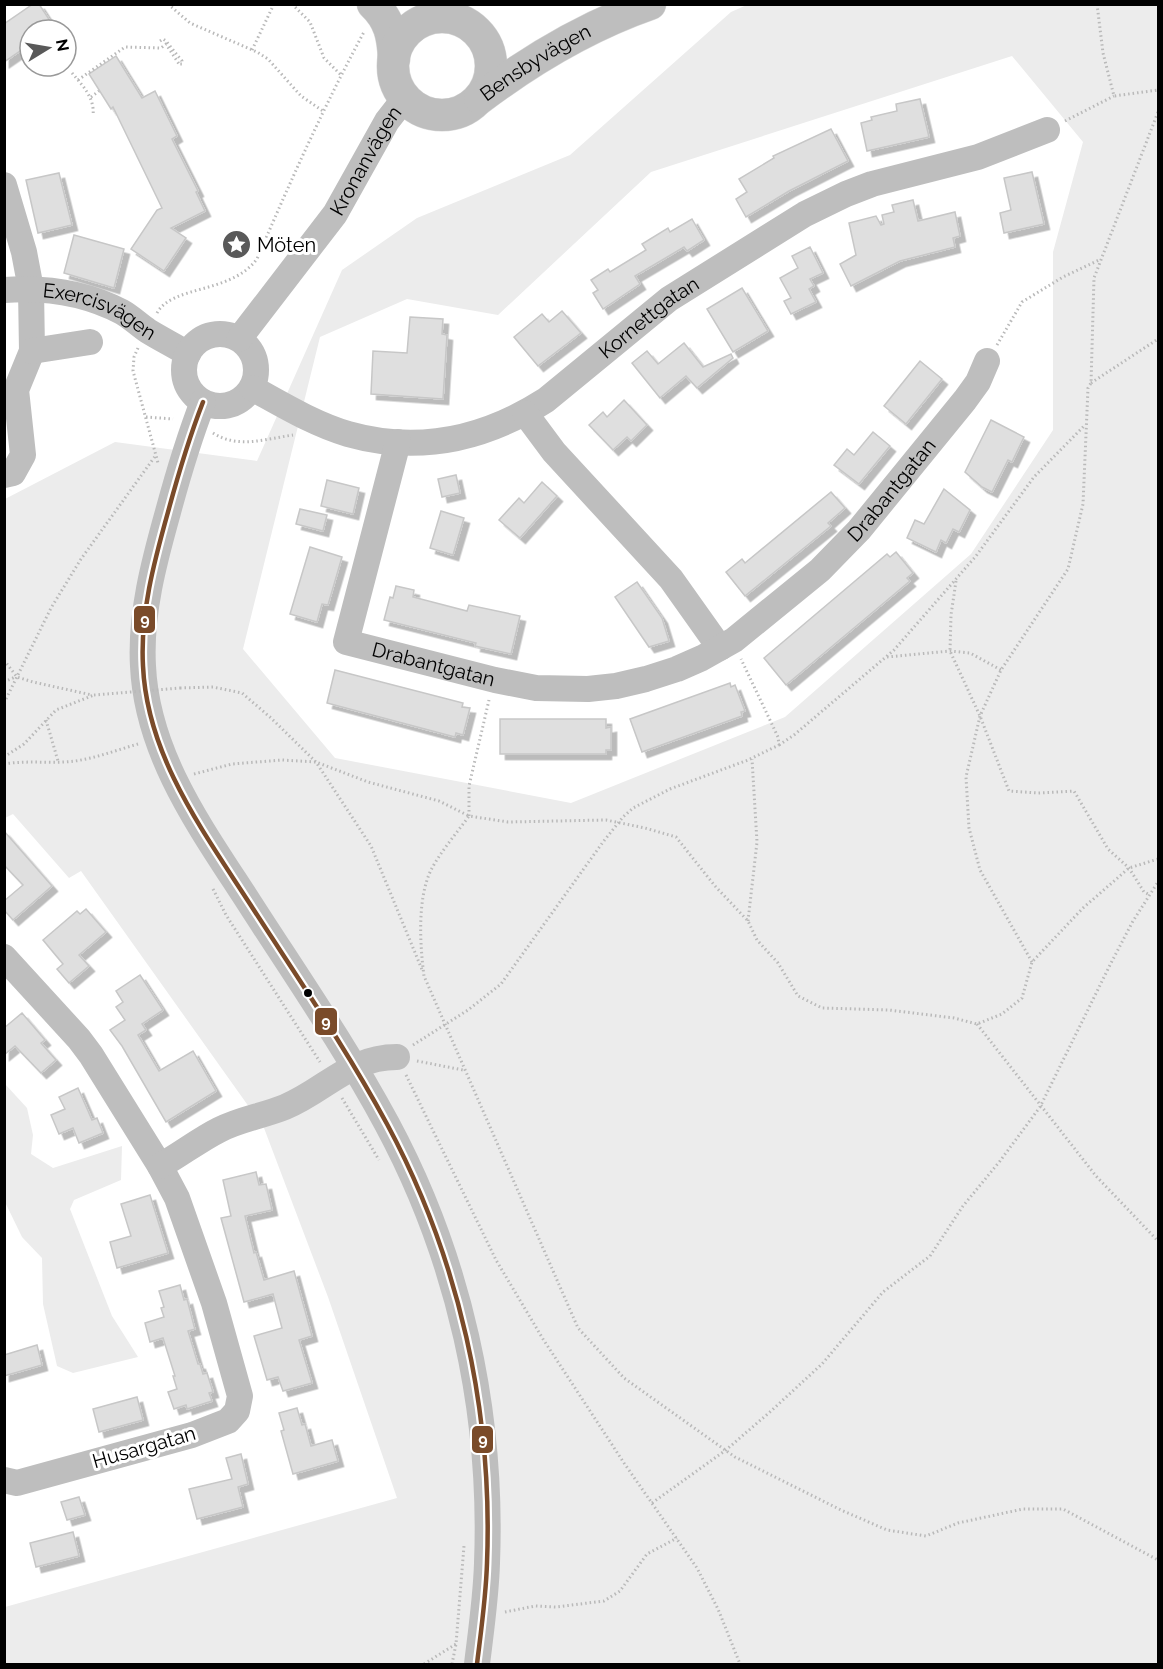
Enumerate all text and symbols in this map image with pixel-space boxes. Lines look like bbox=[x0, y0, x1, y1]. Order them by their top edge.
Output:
north arrow bbox=[18, 18, 78, 78]
street label: Bensbyvägen bbox=[475, 19, 595, 106]
text: N bbox=[52, 37, 73, 53]
street label: Kronanvägen bbox=[325, 101, 406, 220]
place icon: Möten bbox=[220, 229, 252, 261]
place label: Möten bbox=[257, 233, 316, 257]
street label: Kornettgatan bbox=[594, 271, 703, 364]
street label: Exercisvägen bbox=[42, 278, 160, 345]
street label: Drabantgatan bbox=[842, 434, 941, 547]
line badge: 9 bbox=[133, 605, 156, 634]
text: 9 bbox=[140, 610, 150, 629]
street label: Drabantgatan bbox=[370, 637, 498, 692]
unlabelled marker bbox=[302, 987, 314, 999]
line badge: 9 bbox=[314, 1007, 338, 1036]
text: 9 bbox=[321, 1012, 331, 1031]
street label: Husargatan bbox=[90, 1421, 198, 1473]
line badge: 9 bbox=[471, 1425, 494, 1454]
text: 9 bbox=[478, 1430, 488, 1449]

